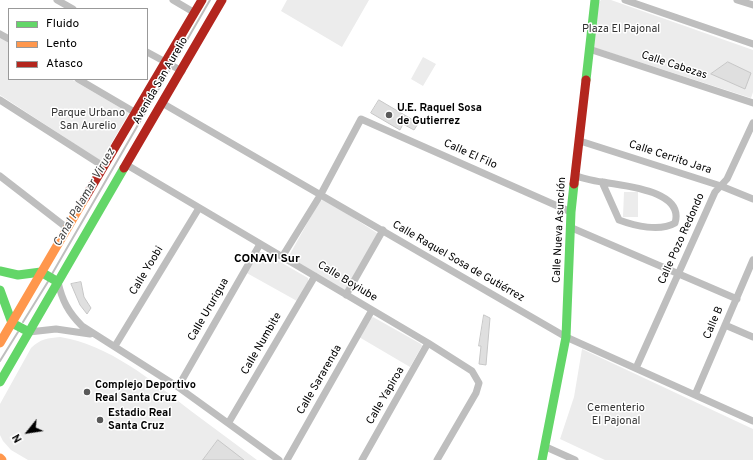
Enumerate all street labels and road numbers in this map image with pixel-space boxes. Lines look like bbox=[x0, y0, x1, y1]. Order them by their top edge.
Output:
street label: Avenida San Aurelio bbox=[131, 35, 191, 127]
street label: Calle Cabezas bbox=[639, 49, 709, 83]
street label: Calle El Filo bbox=[441, 137, 499, 173]
street label: Calle Cerrito Jara bbox=[627, 138, 713, 178]
street label: Calle Nueva Asunción bbox=[551, 177, 569, 283]
street label: Calle Pozo Redondo bbox=[656, 191, 708, 287]
street label: Calle Raquel Sosa de Gutiérrez bbox=[390, 219, 526, 305]
street label: Calle Yoobi bbox=[127, 244, 167, 298]
street label: Calle Boyiube bbox=[315, 259, 379, 305]
street label: Calle Ururigua bbox=[186, 276, 232, 344]
street label: Calle B bbox=[701, 305, 727, 341]
street label: Calle Numbite bbox=[239, 311, 285, 377]
street label: Calle Sararenda bbox=[295, 343, 345, 417]
street label: Calle Yapiroa bbox=[364, 365, 408, 427]

